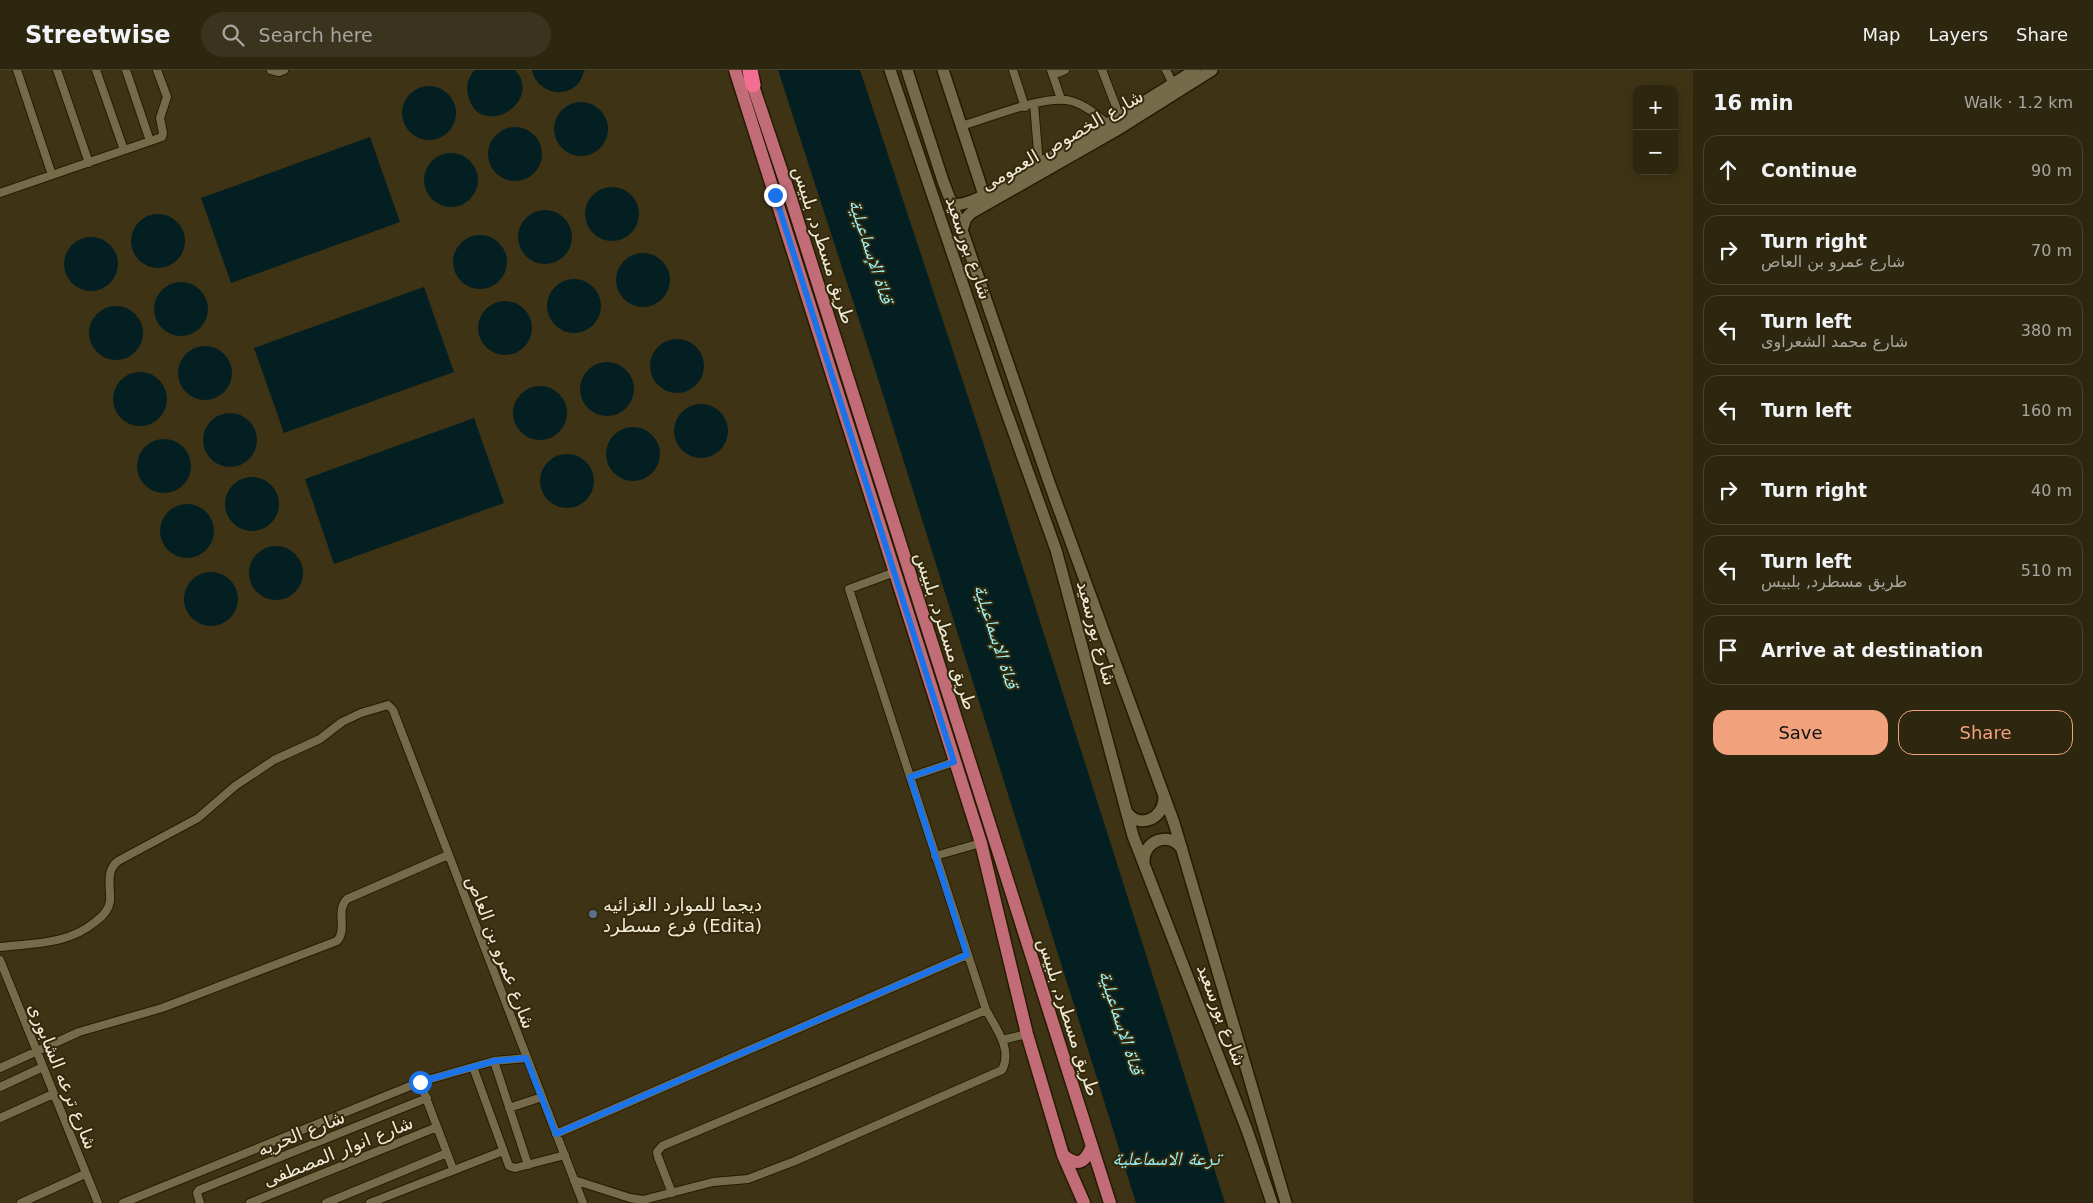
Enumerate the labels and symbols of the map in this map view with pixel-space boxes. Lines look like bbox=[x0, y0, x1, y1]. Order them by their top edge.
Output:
street label: شارع الخصوص العمومى bbox=[977, 85, 1147, 196]
street label: طريق مسطرد, بلبيس bbox=[788, 163, 859, 327]
route end bbox=[764, 184, 787, 207]
street label: شارع بورسعيد bbox=[941, 194, 996, 303]
water label: قناة الإسماعيلية bbox=[844, 196, 900, 309]
street label: طريق مسطرد, بلبيس bbox=[910, 549, 981, 713]
street label: شارع بورسعيد bbox=[1072, 578, 1121, 688]
water label: قناة الإسماعيلية bbox=[969, 581, 1025, 694]
street label: شارع عمرو بن العاص bbox=[461, 873, 540, 1032]
place label: ديجما للموارد الغزائيه فرع مسطرد (Edita) bbox=[603, 894, 762, 937]
marker: ديجما للموارد الغزائيه فرع مسطرد (Edita) bbox=[587, 908, 599, 920]
street label: طريق مسطرد, بلبيس bbox=[1033, 935, 1104, 1099]
street label: شارع بورسعيد bbox=[1192, 961, 1251, 1069]
water label: قناة الإسماعيلية bbox=[1094, 967, 1150, 1080]
street label: شارع ترعه الشابورى bbox=[23, 1000, 102, 1153]
route start bbox=[409, 1071, 432, 1094]
street label: شارع الحريه bbox=[254, 1106, 348, 1161]
street label: شارع انوار المصطفى bbox=[260, 1111, 416, 1192]
water label: ترعة الاسماعلية bbox=[1112, 1147, 1224, 1169]

